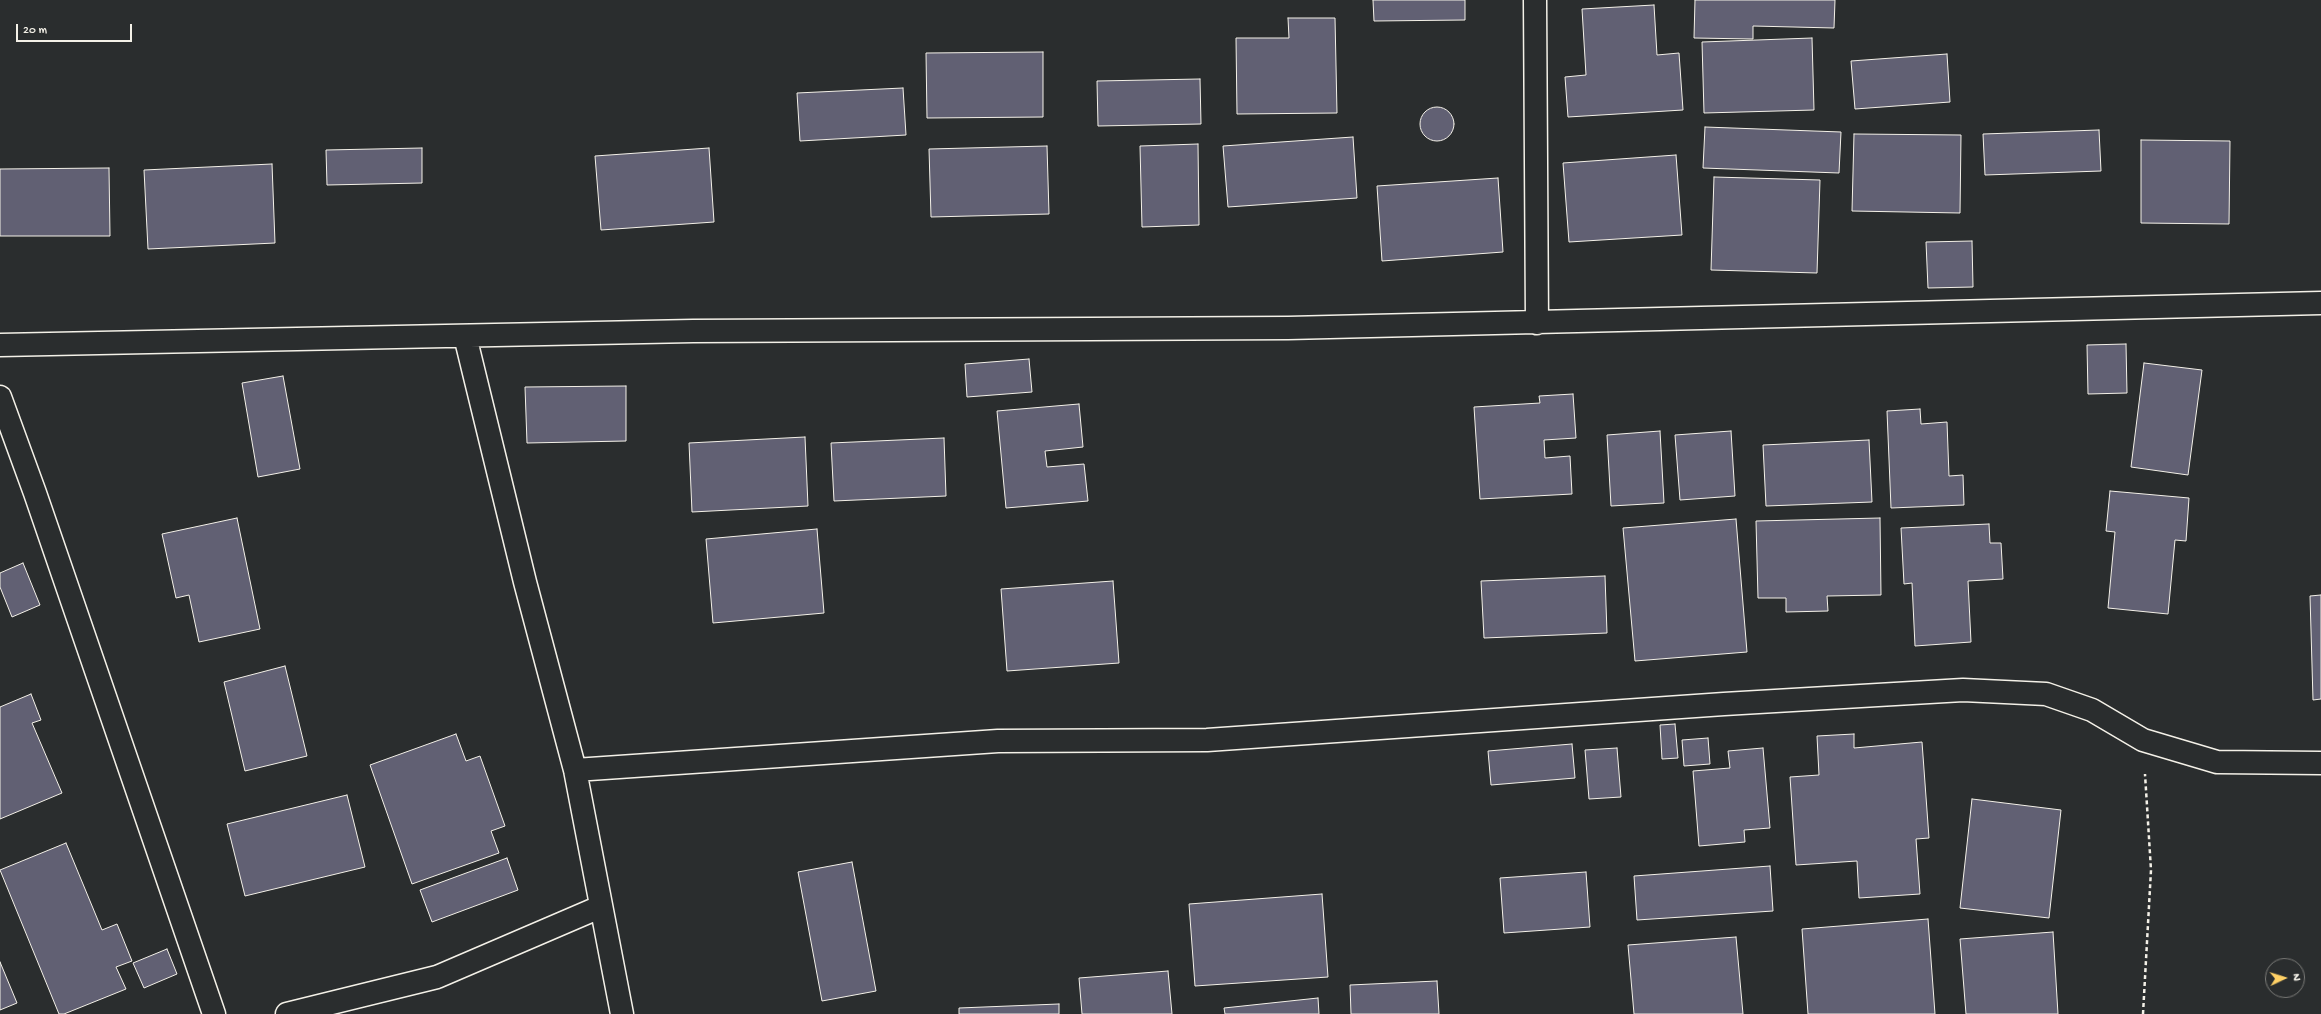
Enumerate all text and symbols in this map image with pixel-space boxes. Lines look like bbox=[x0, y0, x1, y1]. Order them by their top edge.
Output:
scale bar bbox=[18, 16, 134, 42]
text: 20 m bbox=[23, 24, 47, 38]
north arrow bbox=[2265, 958, 2305, 998]
text: N bbox=[2290, 973, 2302, 981]

